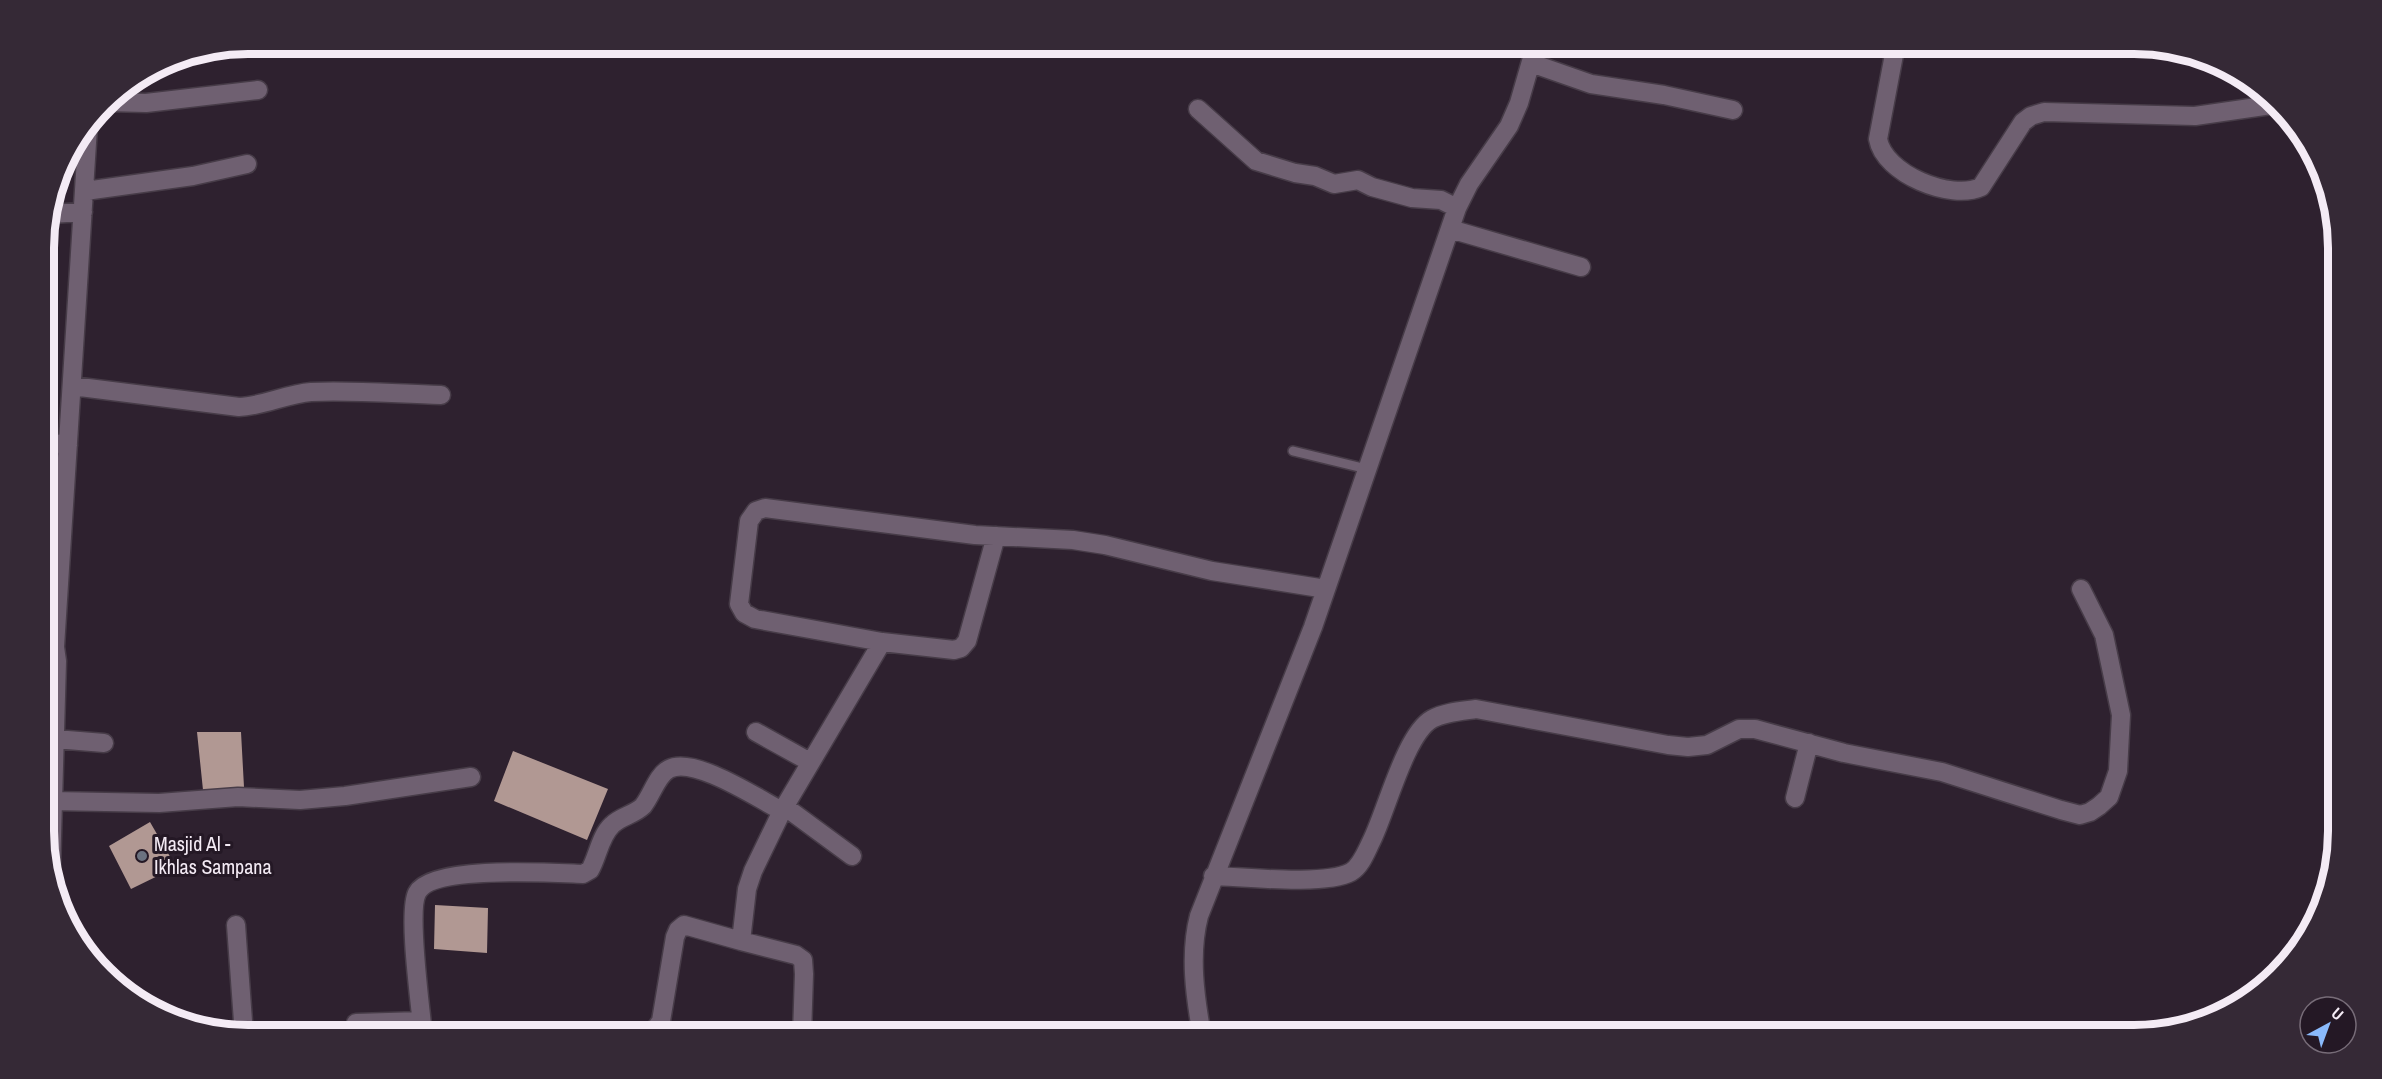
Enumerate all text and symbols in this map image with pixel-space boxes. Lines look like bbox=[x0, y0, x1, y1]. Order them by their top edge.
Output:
place label: Masjid Al - Ikhlas Sampana bbox=[154, 830, 272, 880]
marker: Masjid Al - Ikhlas Sampana bbox=[135, 849, 149, 863]
north arrow bbox=[2298, 995, 2358, 1055]
text: U bbox=[2327, 1002, 2349, 1025]

